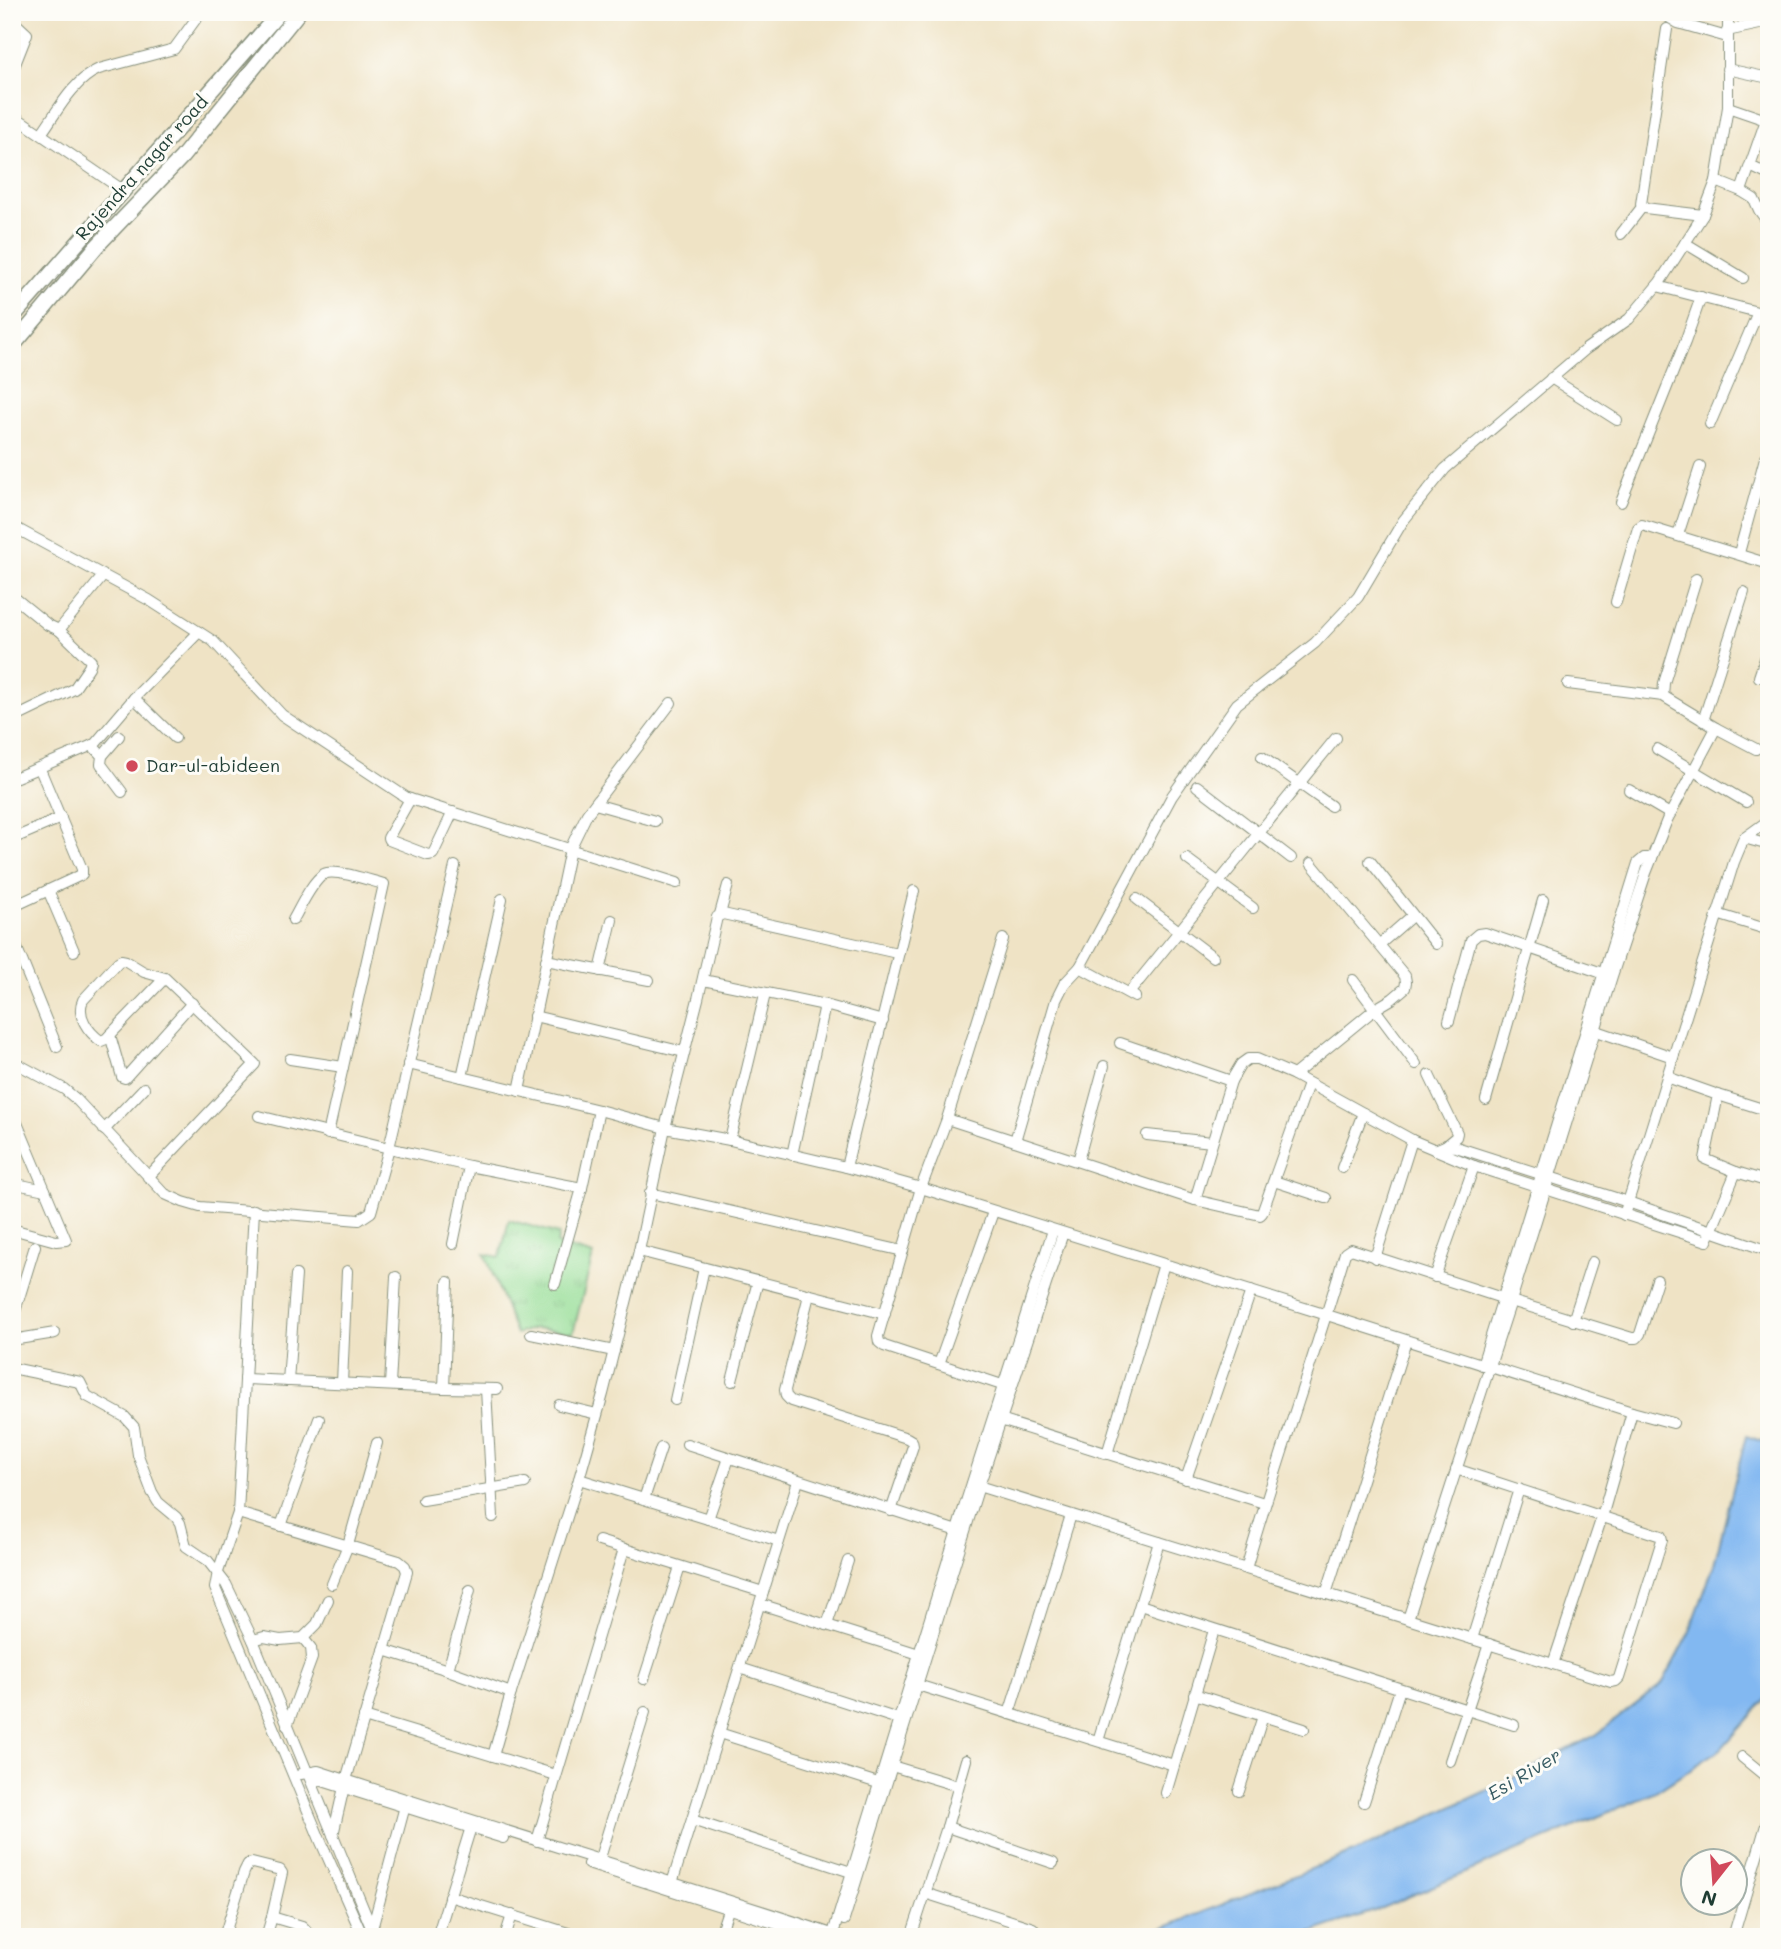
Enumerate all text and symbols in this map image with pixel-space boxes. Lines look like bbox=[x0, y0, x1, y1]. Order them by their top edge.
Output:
street label: Rajendra nagar road bbox=[70, 90, 213, 245]
place label: Dar-ul-abideen bbox=[146, 753, 280, 777]
marker: Dar-ul-abideen bbox=[124, 758, 140, 774]
water label: Esi River bbox=[1482, 1742, 1565, 1805]
north arrow bbox=[1680, 1848, 1750, 1918]
text: N bbox=[1698, 1885, 1719, 1913]

